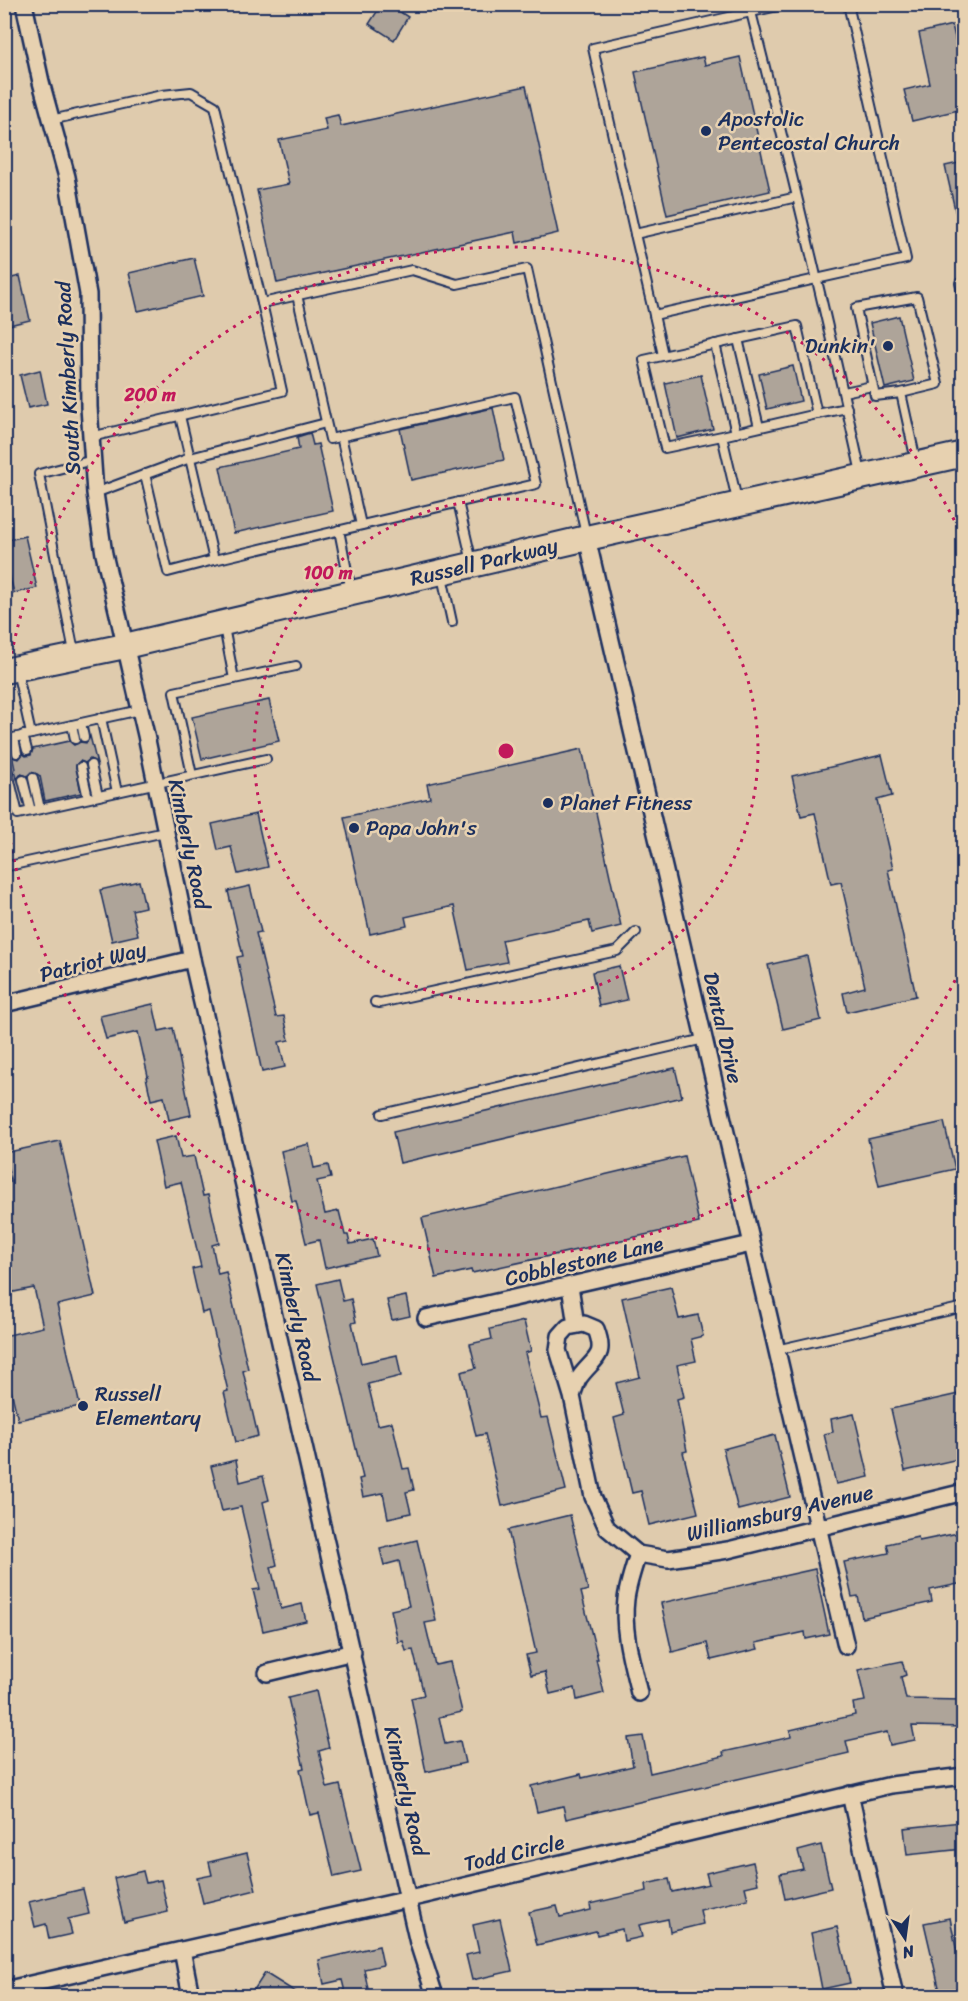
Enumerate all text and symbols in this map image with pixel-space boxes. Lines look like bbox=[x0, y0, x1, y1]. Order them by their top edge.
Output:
place label: Apostolic Pentecostal Church bbox=[717, 100, 900, 162]
marker: Apostolic Pentecostal Church bbox=[699, 124, 713, 138]
street label: South Kimberly Road bbox=[44, 278, 92, 476]
place label: Dunkin' bbox=[805, 327, 876, 365]
marker: Dunkin' bbox=[881, 339, 895, 353]
text: 200 m bbox=[123, 379, 176, 411]
street label: Russell Parkway bbox=[406, 527, 562, 597]
text: 100 m bbox=[304, 557, 353, 589]
centre of rings bbox=[496, 741, 516, 761]
street label: Kimberly Road bbox=[157, 775, 222, 915]
place label: Planet Fitness bbox=[560, 784, 692, 822]
marker: Planet Fitness bbox=[541, 796, 555, 810]
place label: Papa John's bbox=[366, 809, 477, 847]
marker: Papa John's bbox=[347, 821, 361, 835]
street label: Patriot Way bbox=[36, 930, 150, 994]
street label: Dental Drive bbox=[692, 968, 754, 1088]
street label: Cobblestone Lane bbox=[501, 1224, 667, 1298]
street label: Kimberly Road bbox=[264, 1248, 331, 1388]
place label: Russell Elementary bbox=[95, 1375, 201, 1437]
marker: Russell Elementary bbox=[76, 1399, 90, 1413]
street label: Williamsburg Avenue bbox=[683, 1473, 878, 1553]
street label: Kimberly Road bbox=[373, 1722, 440, 1862]
street label: Todd Circle bbox=[460, 1823, 568, 1883]
north arrow bbox=[875, 1908, 935, 1968]
text: N bbox=[899, 1937, 918, 1968]

